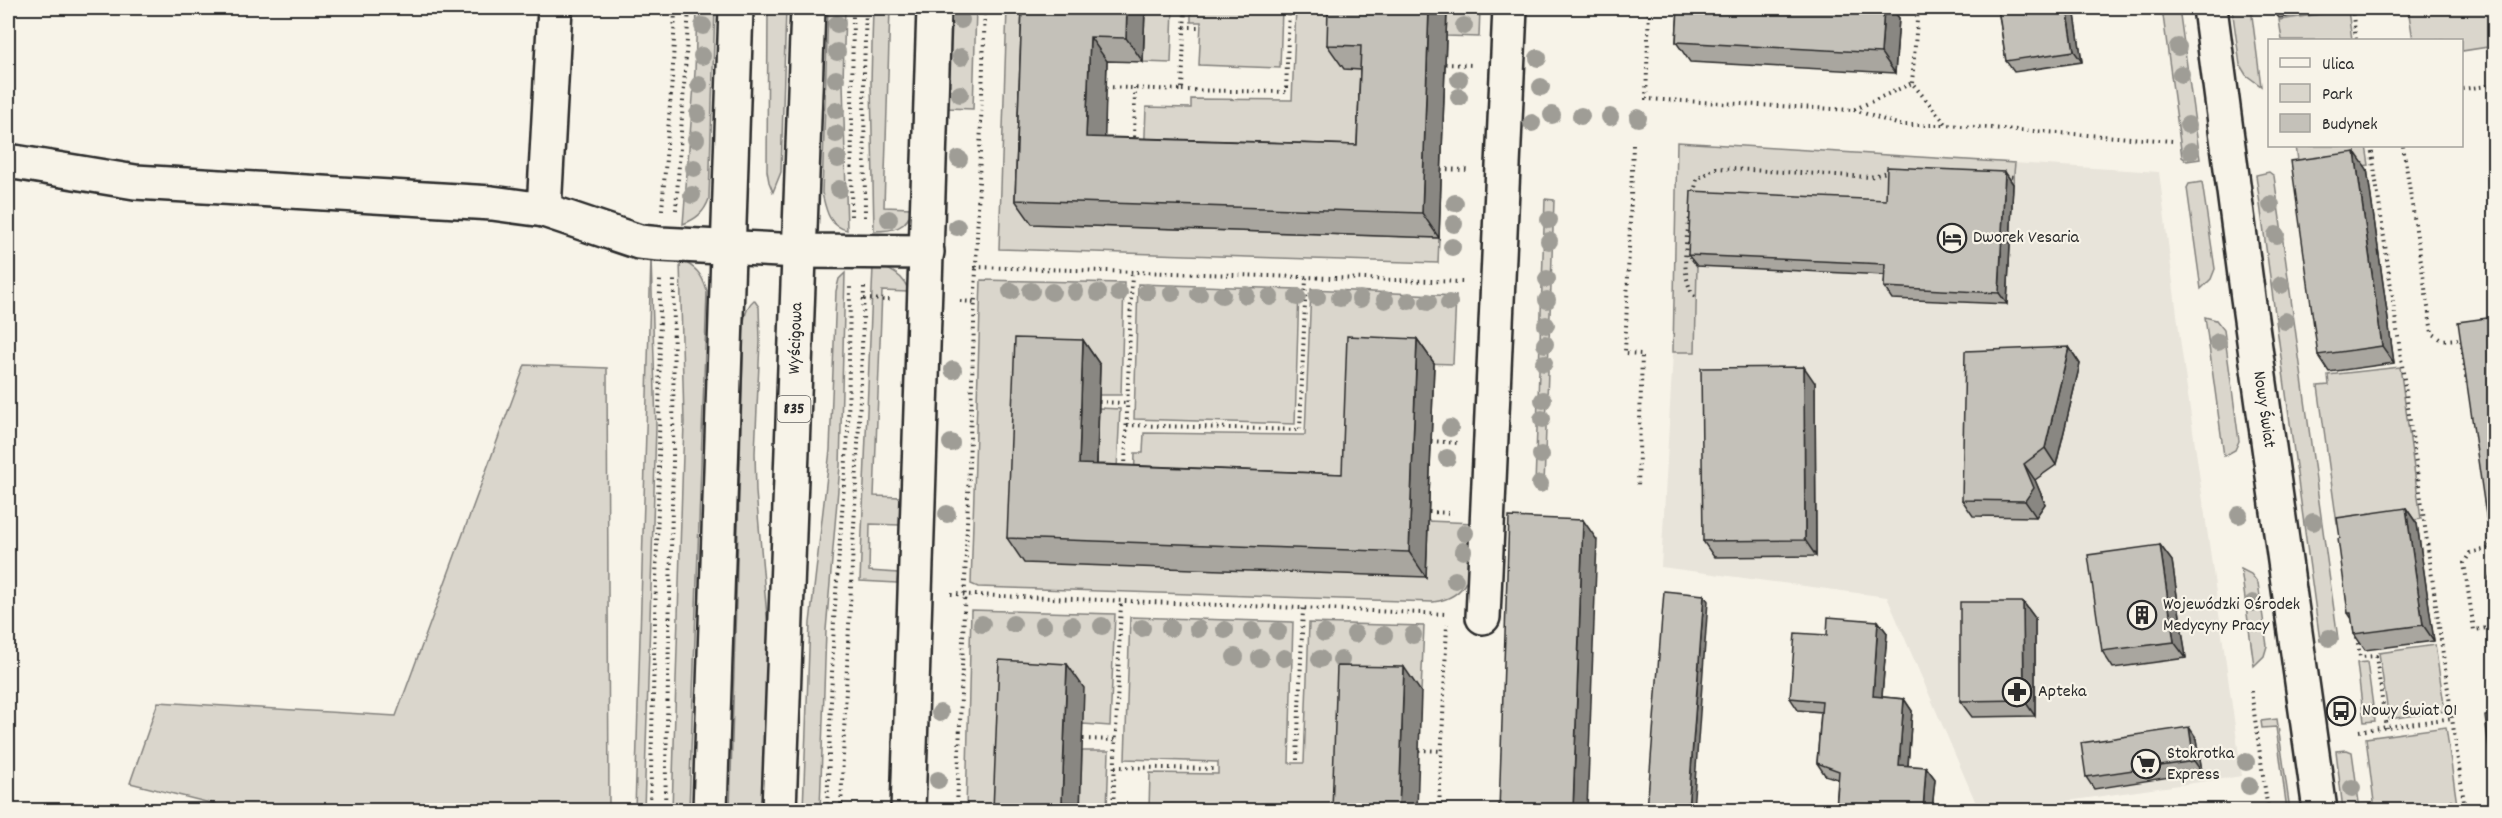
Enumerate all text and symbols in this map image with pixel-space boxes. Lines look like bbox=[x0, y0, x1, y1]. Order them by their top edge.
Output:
legend bbox=[2268, 39, 2463, 147]
text: Ulica bbox=[2322, 53, 2354, 78]
text: Park bbox=[2322, 83, 2353, 108]
text: Budynek bbox=[2322, 113, 2378, 138]
hotel icon: Dworek Vesaria bbox=[1936, 222, 1968, 254]
place label: Dworek Vesaria bbox=[1973, 226, 2080, 251]
street label: Wyścigowa bbox=[782, 301, 810, 375]
street label: Nowy Świat bbox=[2246, 369, 2281, 450]
road number: 835 bbox=[778, 396, 810, 422]
place label: Wojewódzki Ośrodek Medycyny Pracy bbox=[2163, 593, 2300, 639]
building icon: Wojewódzki Ośrodek Medycyny Pracy bbox=[2126, 599, 2158, 631]
pharmacy icon: Apteka bbox=[2001, 676, 2033, 708]
place label: Apteka bbox=[2038, 680, 2087, 705]
bus stop icon: Nowy Świat 01 bbox=[2325, 695, 2357, 727]
place label: Nowy Świat 01 bbox=[2362, 699, 2457, 724]
place label: Stokrotka Express bbox=[2167, 742, 2235, 788]
supermarket icon: Stokrotka Express bbox=[2130, 748, 2162, 780]

